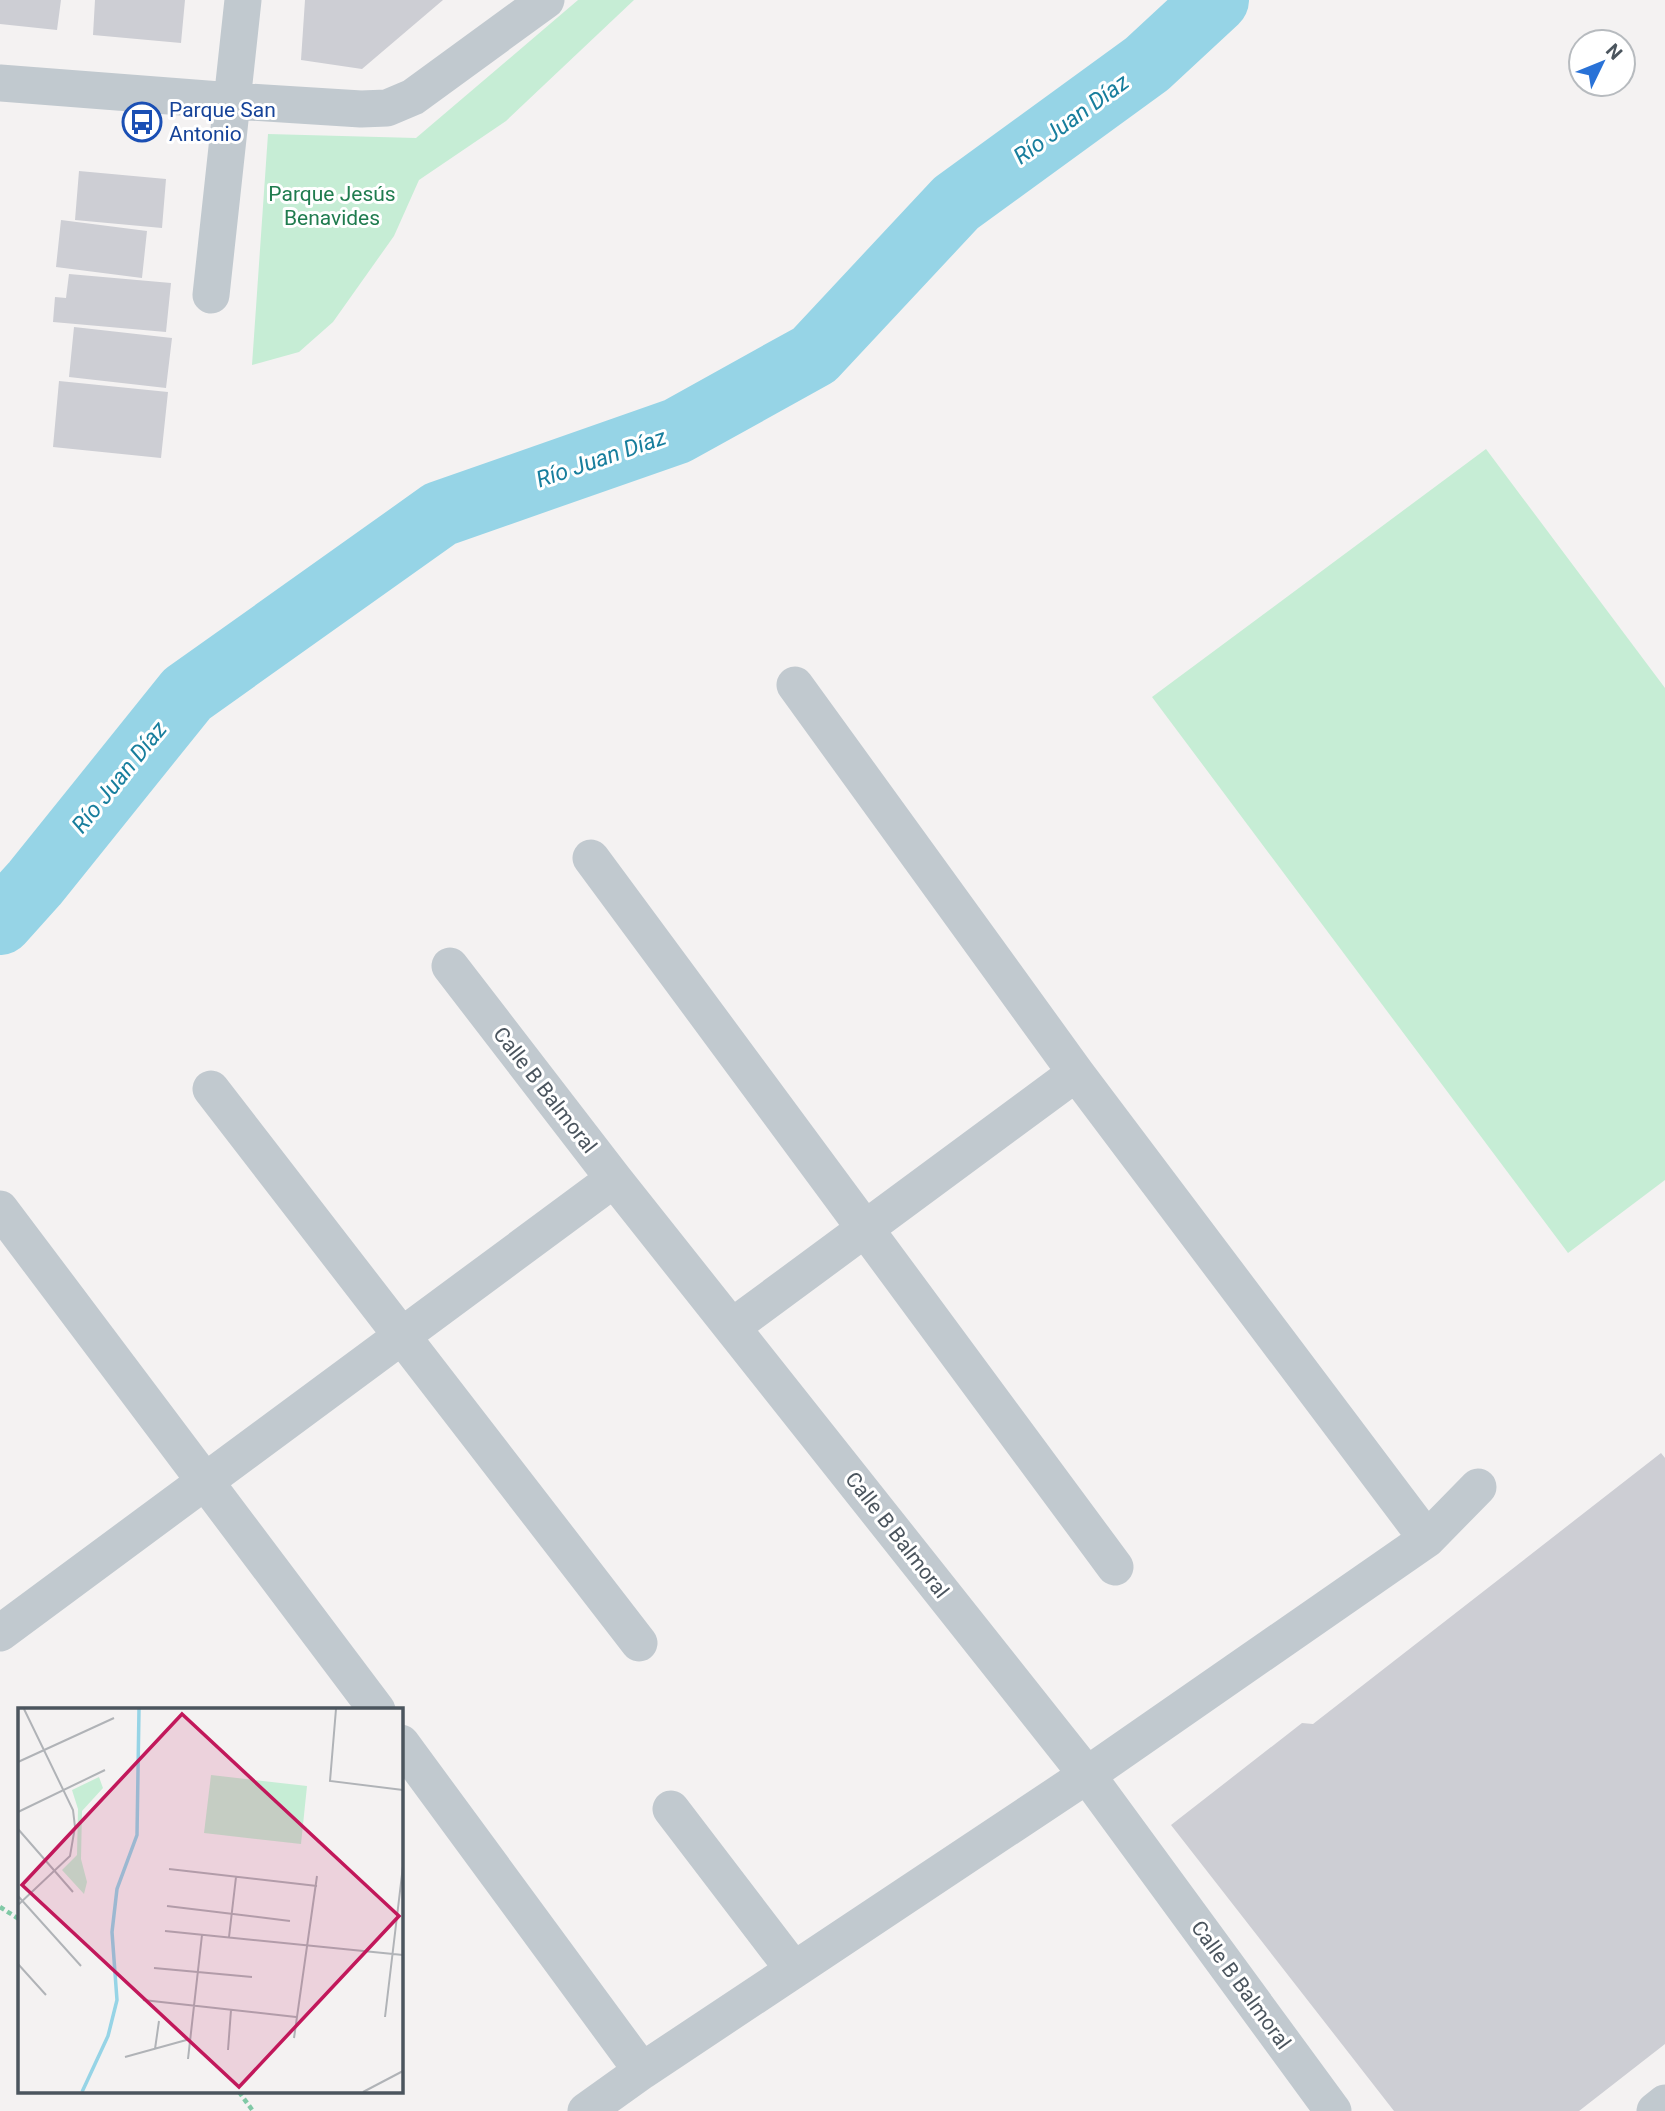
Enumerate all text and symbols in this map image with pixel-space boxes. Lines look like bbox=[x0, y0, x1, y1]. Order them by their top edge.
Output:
north arrow bbox=[1567, 28, 1637, 98]
text: N bbox=[1601, 39, 1627, 64]
water label: Río Juan Díaz bbox=[1008, 69, 1134, 170]
place label: Parque San Antonio bbox=[169, 98, 276, 146]
bus stop icon: Parque San Antonio bbox=[121, 101, 163, 143]
park label: Parque Jesús Benavides bbox=[268, 182, 396, 230]
water label: Río Juan Díaz bbox=[533, 424, 670, 493]
water label: Río Juan Díaz bbox=[66, 716, 173, 839]
street label: Calle B Balmoral bbox=[488, 1022, 602, 1158]
street label: Calle B Balmoral bbox=[840, 1467, 954, 1603]
inset map bbox=[18, 1708, 402, 2094]
street label: Calle B Balmoral bbox=[1186, 1916, 1296, 2054]

